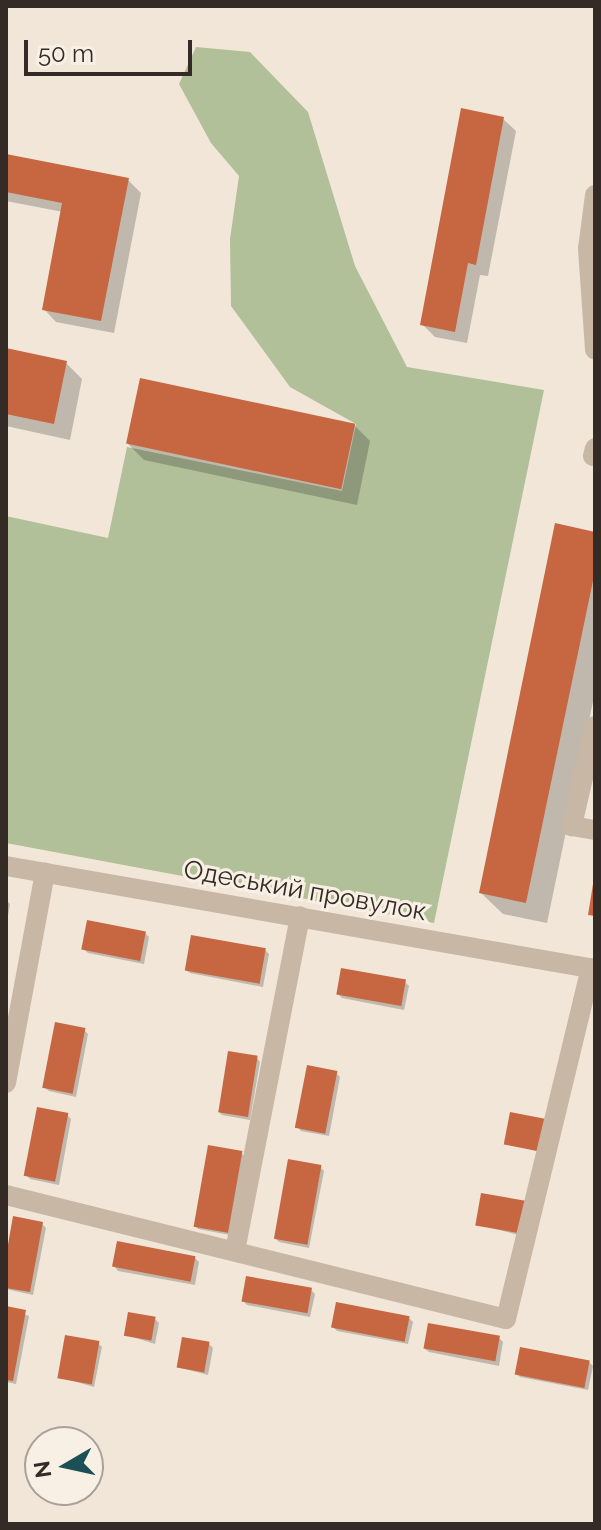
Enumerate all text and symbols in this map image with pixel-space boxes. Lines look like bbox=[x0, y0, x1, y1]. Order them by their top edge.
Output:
scale bar bbox=[28, 24, 196, 74]
text: 50 m bbox=[38, 39, 94, 68]
street label: Одеський провулок bbox=[181, 854, 429, 928]
north arrow bbox=[24, 1426, 104, 1506]
text: N bbox=[28, 1459, 56, 1480]

